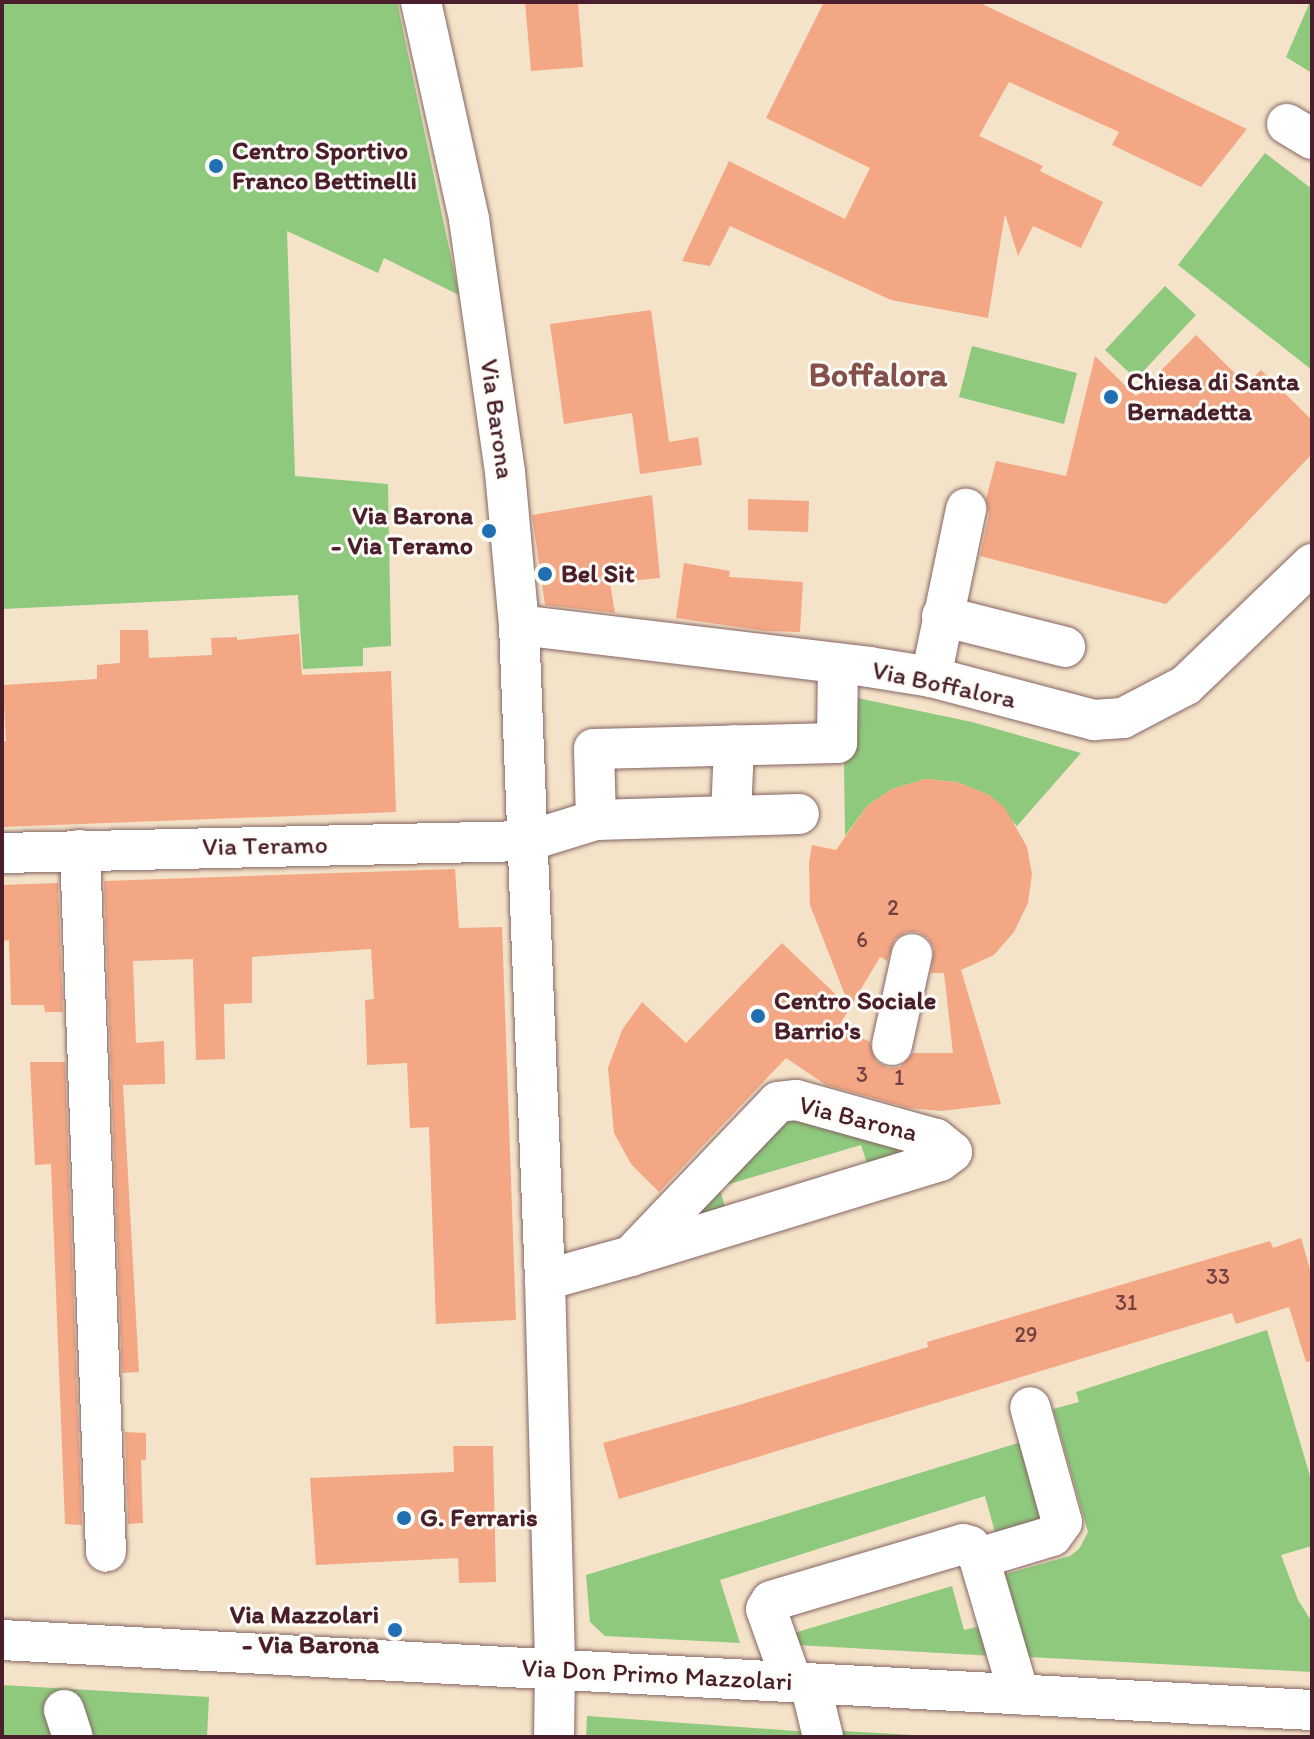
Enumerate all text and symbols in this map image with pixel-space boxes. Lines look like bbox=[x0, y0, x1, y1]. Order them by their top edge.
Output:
place label: Centro Sportivo Franco Bettinelli bbox=[232, 135, 417, 196]
marker: Centro Sportivo Franco Bettinelli bbox=[207, 157, 225, 175]
district label: Boffalora bbox=[809, 355, 947, 395]
street label: Via Barona bbox=[473, 357, 521, 481]
place label: Chiesa di Santa Bernadetta bbox=[1127, 366, 1300, 428]
marker: Chiesa di Santa Bernadetta bbox=[1102, 388, 1120, 406]
place label: Via Barona - Via Teramo bbox=[334, 500, 473, 562]
marker: Via Barona - Via Teramo bbox=[480, 522, 498, 540]
place label: Bel Sit bbox=[561, 558, 634, 590]
marker: Bel Sit bbox=[536, 565, 554, 583]
street label: Via Boffalora bbox=[869, 655, 1019, 715]
street label: Via Teramo bbox=[204, 829, 326, 863]
house number: 2 bbox=[887, 895, 899, 921]
house number: 6 bbox=[856, 927, 868, 953]
place label: Centro Sociale Barrio's bbox=[774, 985, 937, 1046]
marker: Centro Sociale Barrio's bbox=[749, 1007, 767, 1025]
house number: 3 bbox=[856, 1062, 868, 1088]
house number: 1 bbox=[894, 1065, 904, 1091]
street label: Via Barona bbox=[795, 1089, 921, 1149]
house number: 33 bbox=[1206, 1264, 1230, 1290]
house number: 31 bbox=[1115, 1290, 1137, 1316]
house number: 29 bbox=[1014, 1322, 1038, 1348]
place label: G. Ferraris bbox=[420, 1502, 537, 1534]
marker: G. Ferraris bbox=[395, 1509, 413, 1527]
place label: Via Mazzolari - Via Barona bbox=[229, 1599, 379, 1660]
marker: Via Mazzolari - Via Barona bbox=[386, 1621, 404, 1639]
street label: Via Don Primo Mazzolari bbox=[520, 1652, 794, 1698]

